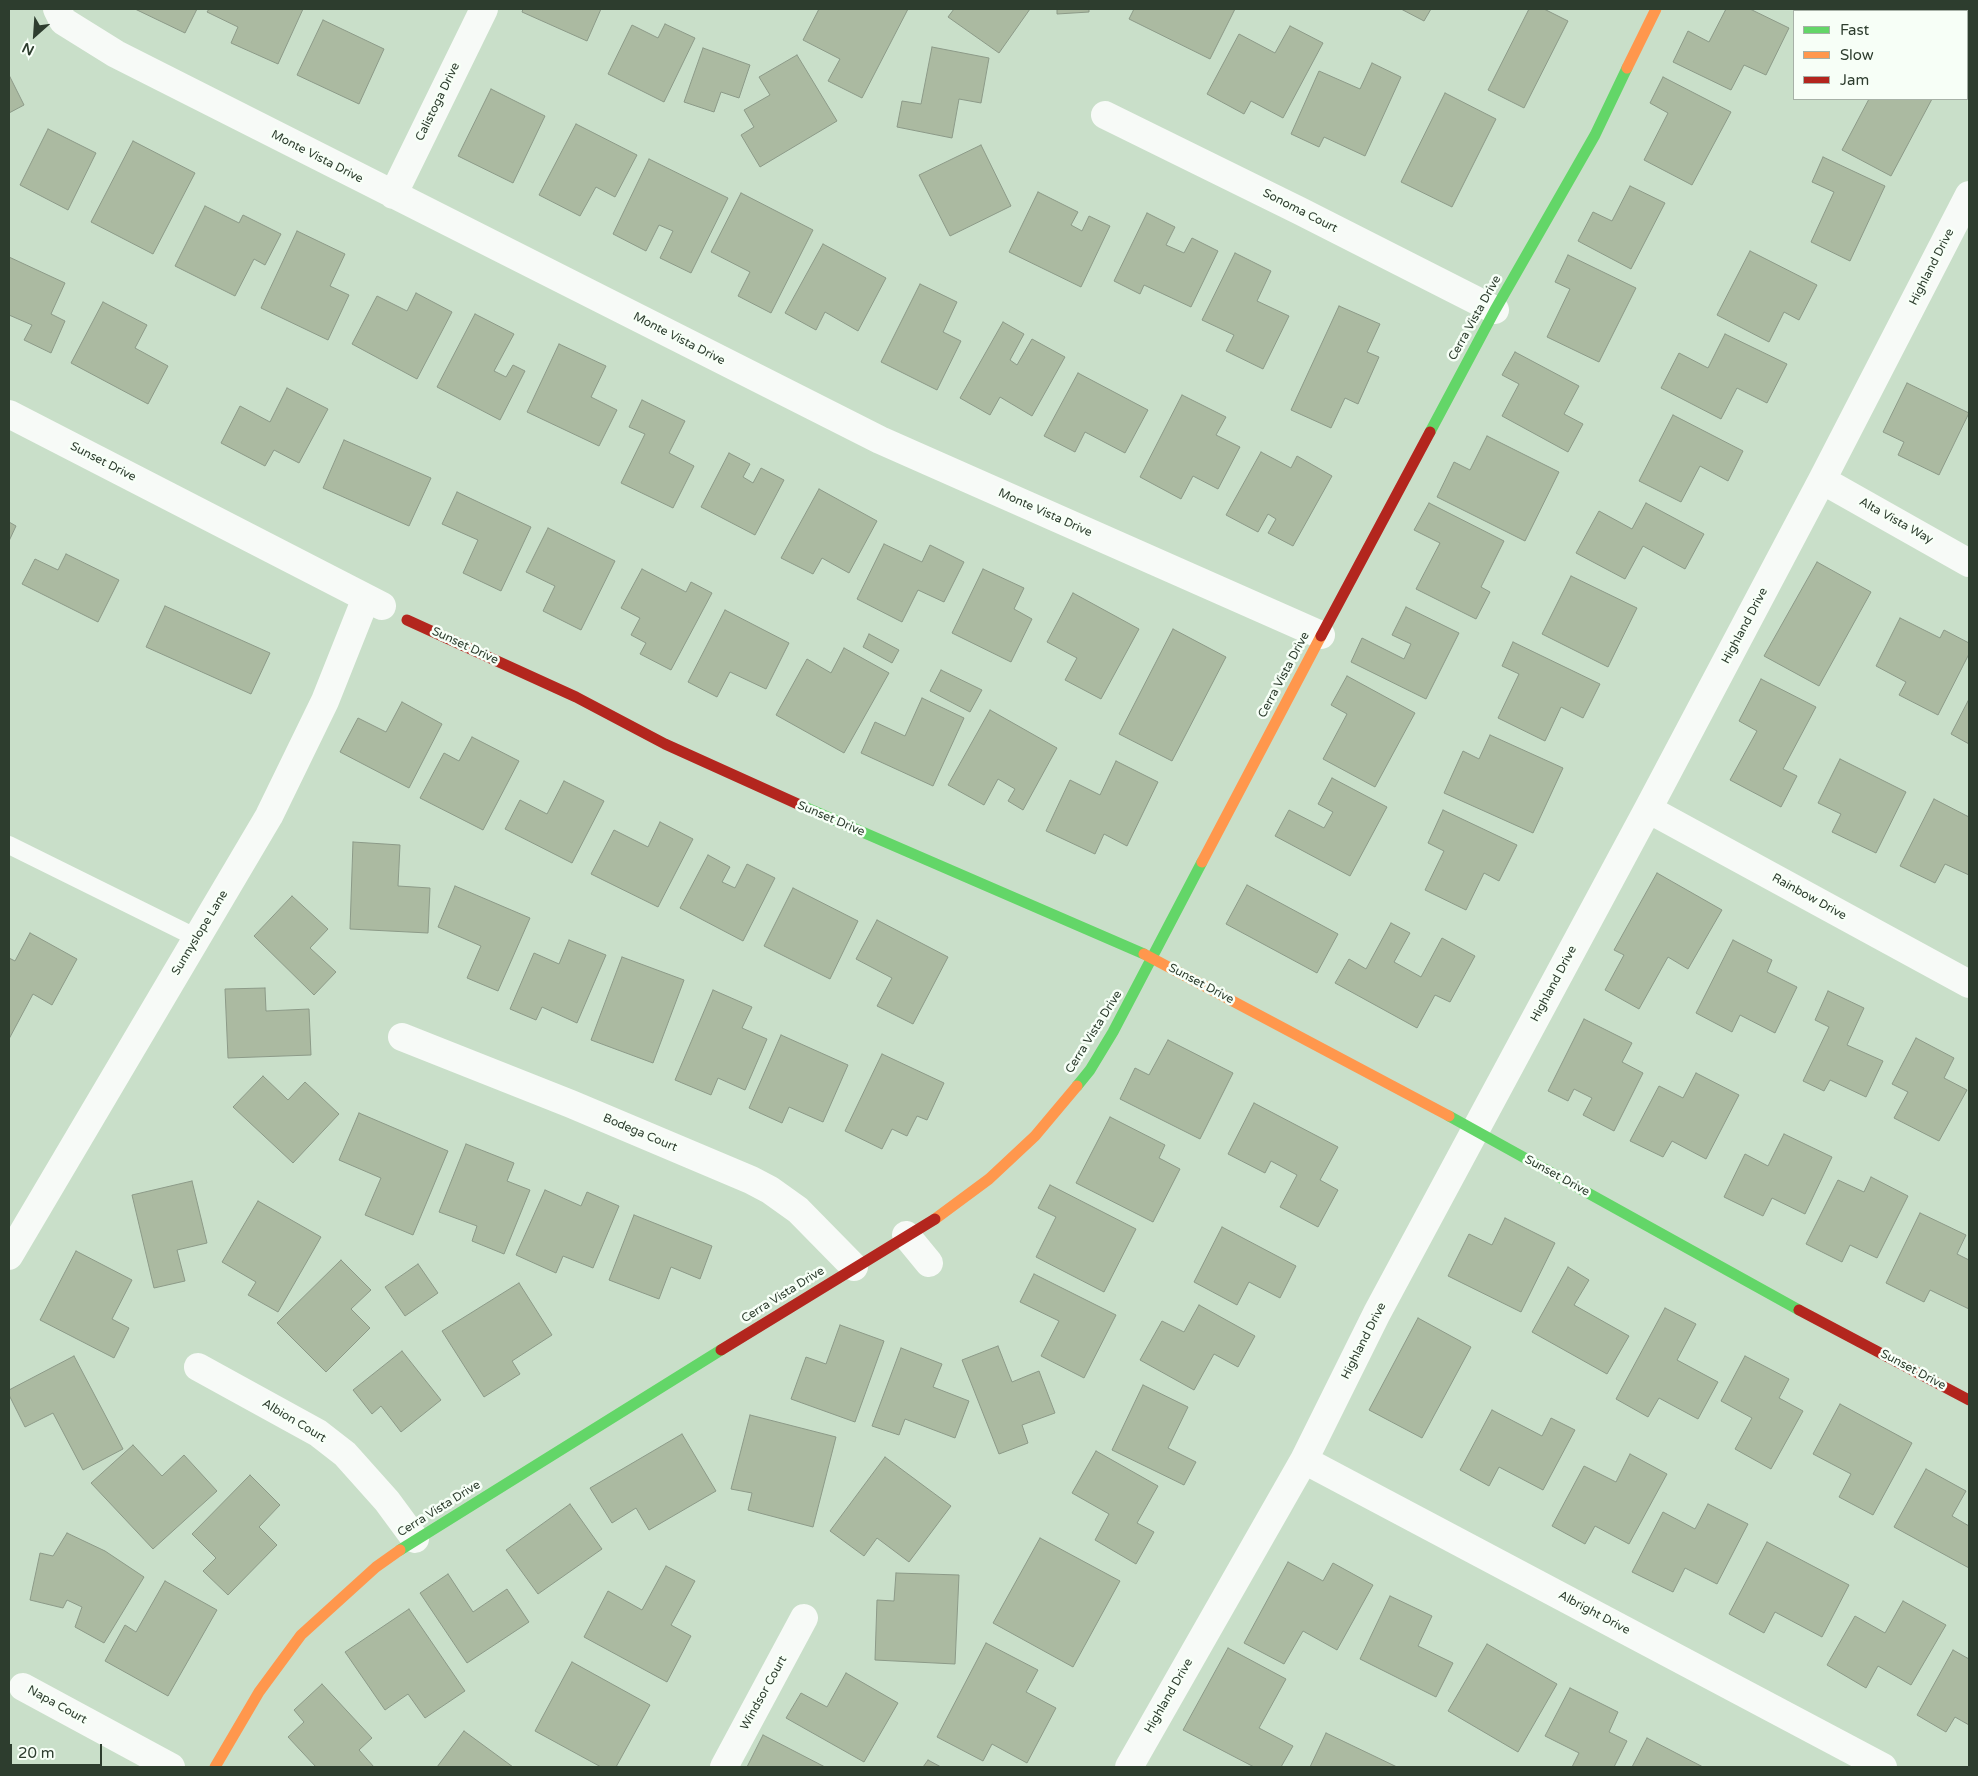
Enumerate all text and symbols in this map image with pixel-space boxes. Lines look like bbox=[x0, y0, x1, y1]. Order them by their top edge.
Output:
north arrow bbox=[10, 10, 60, 60]
legend bbox=[1793, 10, 1968, 100]
text: Fast bbox=[1840, 21, 1869, 39]
text: N bbox=[19, 39, 37, 59]
text: Slow bbox=[1840, 46, 1874, 64]
street label: Calistoga Drive bbox=[413, 60, 463, 144]
text: Jam bbox=[1840, 71, 1869, 89]
street label: Monte Vista Drive bbox=[269, 128, 365, 186]
street label: Sonoma Court bbox=[1260, 186, 1340, 236]
street label: Highland Drive bbox=[1906, 226, 1958, 308]
street label: Cerra Vista Drive bbox=[1446, 273, 1504, 363]
street label: Monte Vista Drive bbox=[631, 310, 727, 368]
street label: Sunset Drive bbox=[68, 439, 138, 485]
street label: Monte Vista Drive bbox=[996, 486, 1094, 540]
street label: Alta Vista Way bbox=[1856, 495, 1936, 547]
street label: Highland Drive bbox=[1719, 585, 1771, 667]
street label: Sunset Drive bbox=[429, 624, 501, 668]
street label: Cerra Vista Drive bbox=[1255, 630, 1313, 720]
street label: Sunset Drive bbox=[795, 798, 867, 840]
street label: Rainbow Drive bbox=[1769, 871, 1849, 923]
street label: Sunnyslope Lane bbox=[169, 888, 231, 978]
street label: Highland Drive bbox=[1528, 943, 1580, 1025]
street label: Sunset Drive bbox=[1166, 961, 1236, 1007]
street label: Cerra Vista Drive bbox=[1063, 988, 1125, 1076]
street label: Bodega Court bbox=[601, 1111, 679, 1155]
street label: Sunset Drive bbox=[1522, 1152, 1592, 1200]
street label: Cerra Vista Drive bbox=[739, 1264, 827, 1326]
street label: Highland Drive bbox=[1338, 1300, 1390, 1382]
street label: Sunset Drive bbox=[1878, 1347, 1948, 1393]
street label: Albion Court bbox=[259, 1396, 329, 1446]
street label: Cerra Vista Drive bbox=[395, 1478, 483, 1540]
street label: Albright Drive bbox=[1556, 1588, 1632, 1638]
street label: Windsor Court bbox=[738, 1653, 790, 1733]
street label: Highland Drive bbox=[1142, 1656, 1196, 1736]
street label: Napa Court bbox=[25, 1683, 89, 1727]
scale bar bbox=[12, 1734, 105, 1766]
text: 20 m bbox=[18, 1744, 55, 1762]

